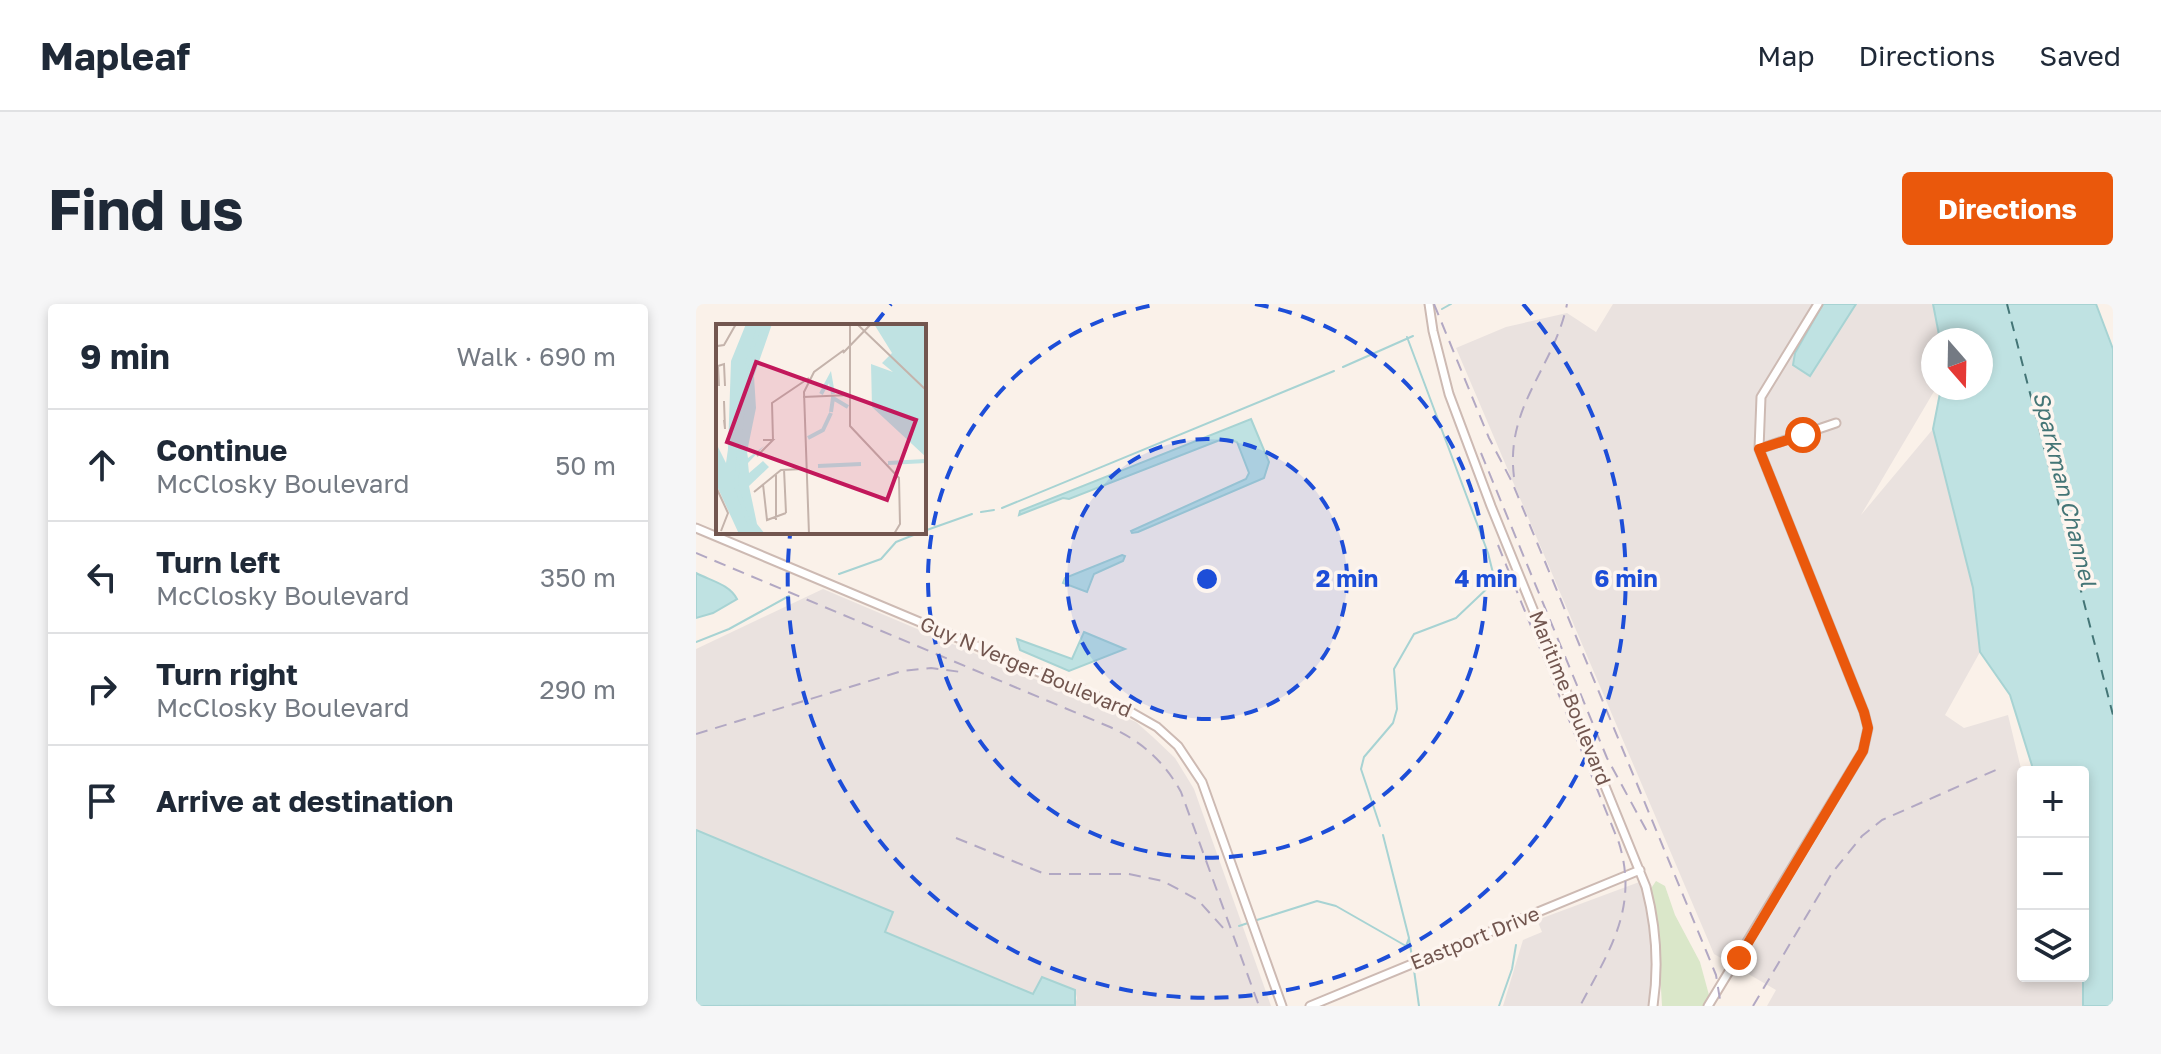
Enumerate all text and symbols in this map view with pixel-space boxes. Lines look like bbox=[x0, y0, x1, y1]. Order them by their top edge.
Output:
text: Mapleaf bbox=[40, 33, 190, 78]
text: Map bbox=[1757, 39, 1814, 72]
text: Directions bbox=[1858, 39, 1995, 72]
text: Saved bbox=[2039, 39, 2121, 72]
button: Directions bbox=[1902, 172, 2113, 245]
text: Find us bbox=[48, 175, 244, 242]
inset map bbox=[716, 324, 926, 534]
north arrow bbox=[1921, 328, 1993, 400]
text: 9 min bbox=[80, 336, 170, 376]
text: Walk · 690 m bbox=[456, 341, 616, 372]
water label: Sparkman Channel bbox=[2028, 389, 2103, 590]
route start bbox=[1785, 417, 1821, 453]
text: Continue bbox=[156, 432, 287, 468]
icon: ahead bbox=[80, 443, 124, 487]
text: 50 m bbox=[555, 450, 616, 481]
text: McClosky Boulevard bbox=[156, 468, 409, 499]
text: Turn left bbox=[156, 544, 281, 580]
icon: left bbox=[80, 555, 124, 599]
text: 350 m bbox=[540, 562, 616, 593]
text: 2 min bbox=[1316, 563, 1378, 592]
text: 4 min bbox=[1454, 563, 1518, 592]
text: 6 min bbox=[1594, 563, 1658, 592]
centre of rings bbox=[1193, 565, 1221, 593]
text: McClosky Boulevard bbox=[156, 580, 409, 611]
street label: Maritime Boulevard bbox=[1525, 607, 1617, 788]
street label: Guy N Verger Boulevard bbox=[917, 611, 1136, 722]
text: Turn right bbox=[156, 656, 298, 692]
icon: right bbox=[80, 667, 124, 711]
text: 290 m bbox=[540, 674, 616, 705]
text: McClosky Boulevard bbox=[156, 692, 409, 723]
map controls bbox=[2017, 766, 2089, 982]
button: + bbox=[2017, 766, 2089, 838]
icon: arrive bbox=[80, 779, 124, 823]
text: Arrive at destination bbox=[156, 783, 453, 819]
button: − bbox=[2017, 838, 2089, 910]
street label: Eastport Drive bbox=[1407, 900, 1543, 974]
button: layers bbox=[2017, 910, 2089, 982]
route end bbox=[1721, 940, 1757, 976]

